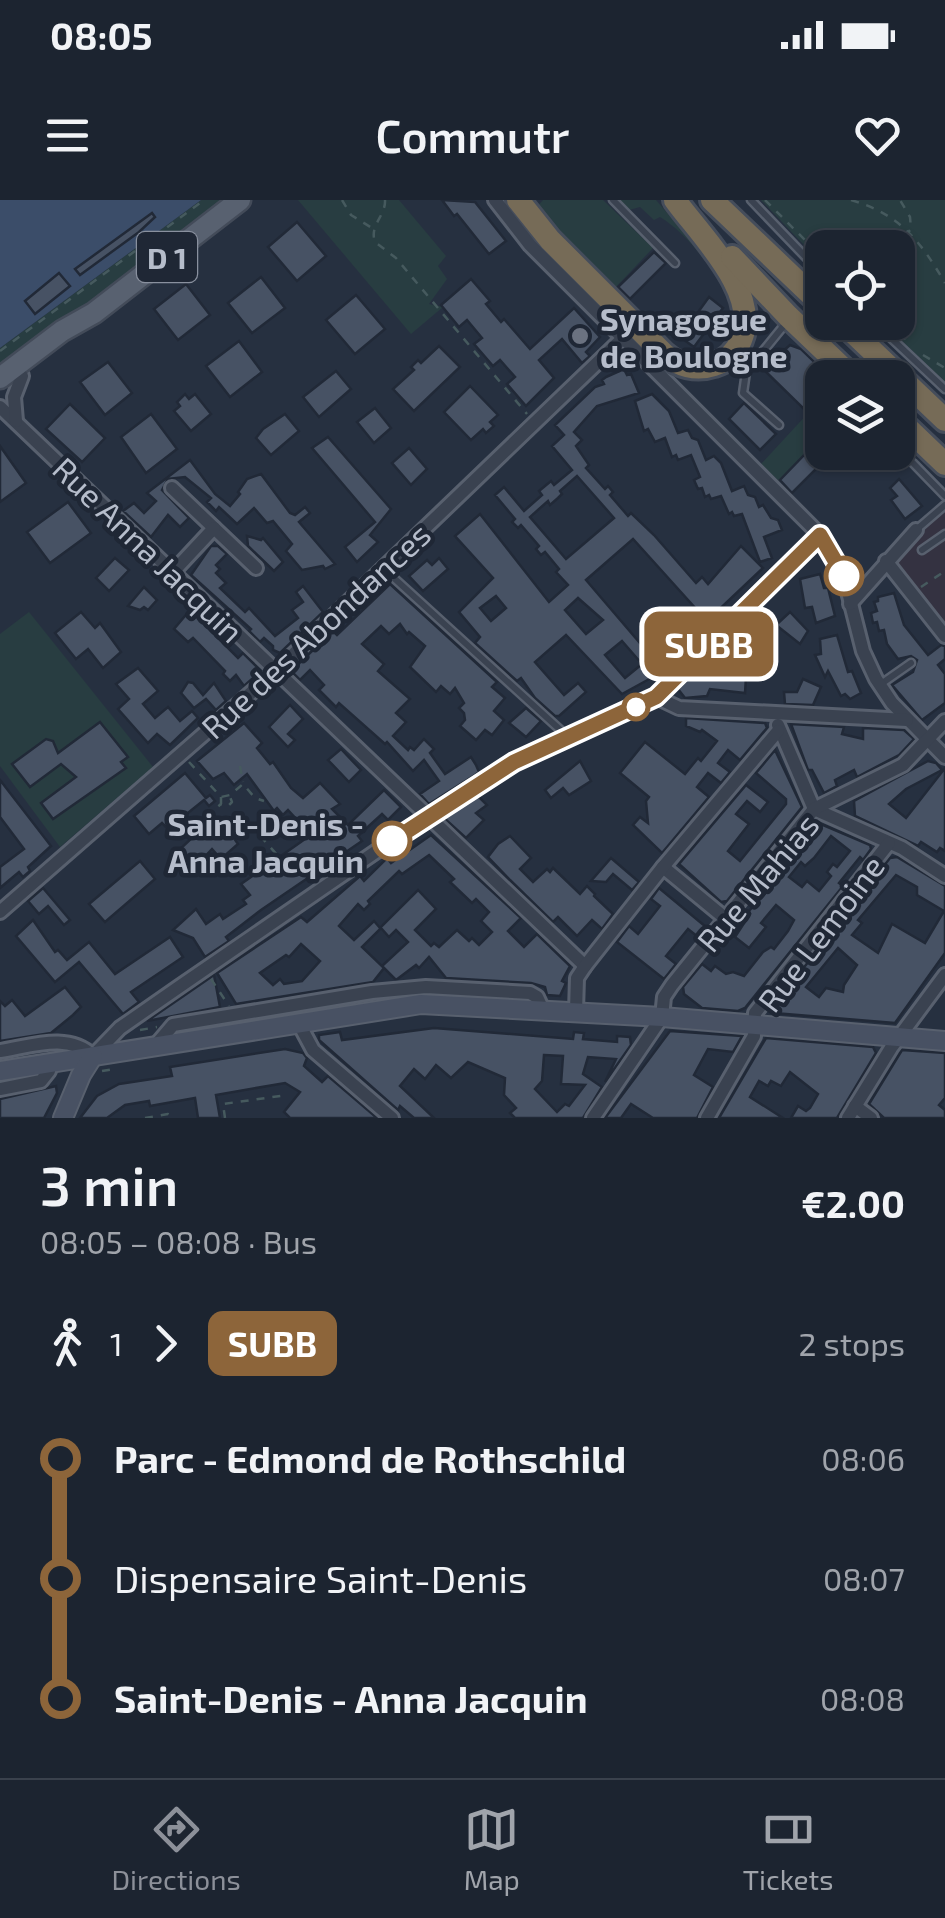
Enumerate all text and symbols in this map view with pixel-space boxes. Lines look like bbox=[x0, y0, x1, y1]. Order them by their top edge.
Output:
text: 08:05 bbox=[50, 12, 152, 58]
icon: menu bbox=[40, 108, 95, 163]
text: Commutr bbox=[375, 108, 570, 162]
icon: heart bbox=[850, 108, 905, 163]
map controls bbox=[805, 230, 915, 470]
button: locate bbox=[805, 230, 915, 340]
road number: D 1 bbox=[137, 232, 197, 282]
place label: Synagogue de Boulogne bbox=[600, 299, 788, 374]
marker: Synagogue de Boulogne bbox=[569, 325, 591, 347]
button: layers bbox=[805, 360, 915, 470]
street label: Rue Anna Jacquin bbox=[46, 449, 252, 649]
street label: Rue des Abondances bbox=[193, 514, 437, 746]
unlabelled marker bbox=[825, 557, 863, 595]
line badge: SUBB bbox=[639, 612, 779, 676]
text: SUBB bbox=[664, 623, 754, 665]
unlabelled marker bbox=[623, 694, 649, 720]
place label: Saint-Denis - Anna Jacquin bbox=[168, 804, 364, 879]
street label: Rue Mahias bbox=[688, 805, 826, 959]
marker: Saint-Denis - Anna Jacquin bbox=[373, 822, 411, 860]
street label: Rue Lemoine bbox=[749, 847, 891, 1019]
text: 3 min bbox=[40, 1151, 178, 1217]
text: €2.00 bbox=[801, 1180, 905, 1226]
text: 08:05 – 08:08 · Bus bbox=[40, 1222, 317, 1260]
icon: walk bbox=[40, 1316, 95, 1371]
icon: forward bbox=[138, 1316, 193, 1371]
text: SUBB bbox=[228, 1322, 317, 1364]
text: 1 bbox=[110, 1324, 123, 1362]
text: 2 stops bbox=[798, 1324, 905, 1362]
text: Parc - Edmond de Rothschild bbox=[114, 1435, 626, 1481]
text: 08:06 bbox=[821, 1439, 905, 1477]
text: Dispensaire Saint-Denis bbox=[114, 1555, 527, 1601]
text: 08:07 bbox=[823, 1559, 905, 1597]
text: Saint-Denis - Anna Jacquin bbox=[114, 1675, 588, 1721]
text: 08:08 bbox=[820, 1679, 905, 1717]
tab: Directions bbox=[112, 1802, 241, 1896]
tab: Map bbox=[464, 1802, 520, 1896]
tab: Tickets bbox=[743, 1802, 833, 1896]

